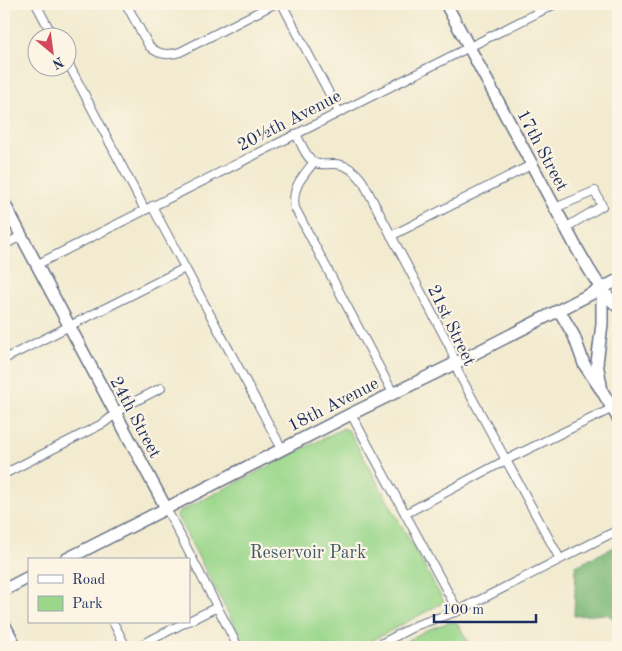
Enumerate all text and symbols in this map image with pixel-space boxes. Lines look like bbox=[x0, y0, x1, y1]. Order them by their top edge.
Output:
north arrow bbox=[28, 28, 78, 78]
text: N bbox=[49, 54, 66, 71]
street label: 20½th Avenue bbox=[235, 87, 344, 155]
street label: 17th Street bbox=[513, 107, 571, 194]
street label: 21st Street bbox=[424, 282, 478, 369]
street label: 24th Street bbox=[106, 374, 164, 461]
street label: 18th Avenue bbox=[285, 374, 382, 435]
park label: Reservoir Park bbox=[250, 544, 366, 562]
legend bbox=[28, 558, 190, 624]
text: Road bbox=[72, 573, 106, 588]
scale bar bbox=[434, 591, 537, 623]
text: Park bbox=[72, 597, 103, 612]
text: 100 m bbox=[442, 603, 484, 618]

